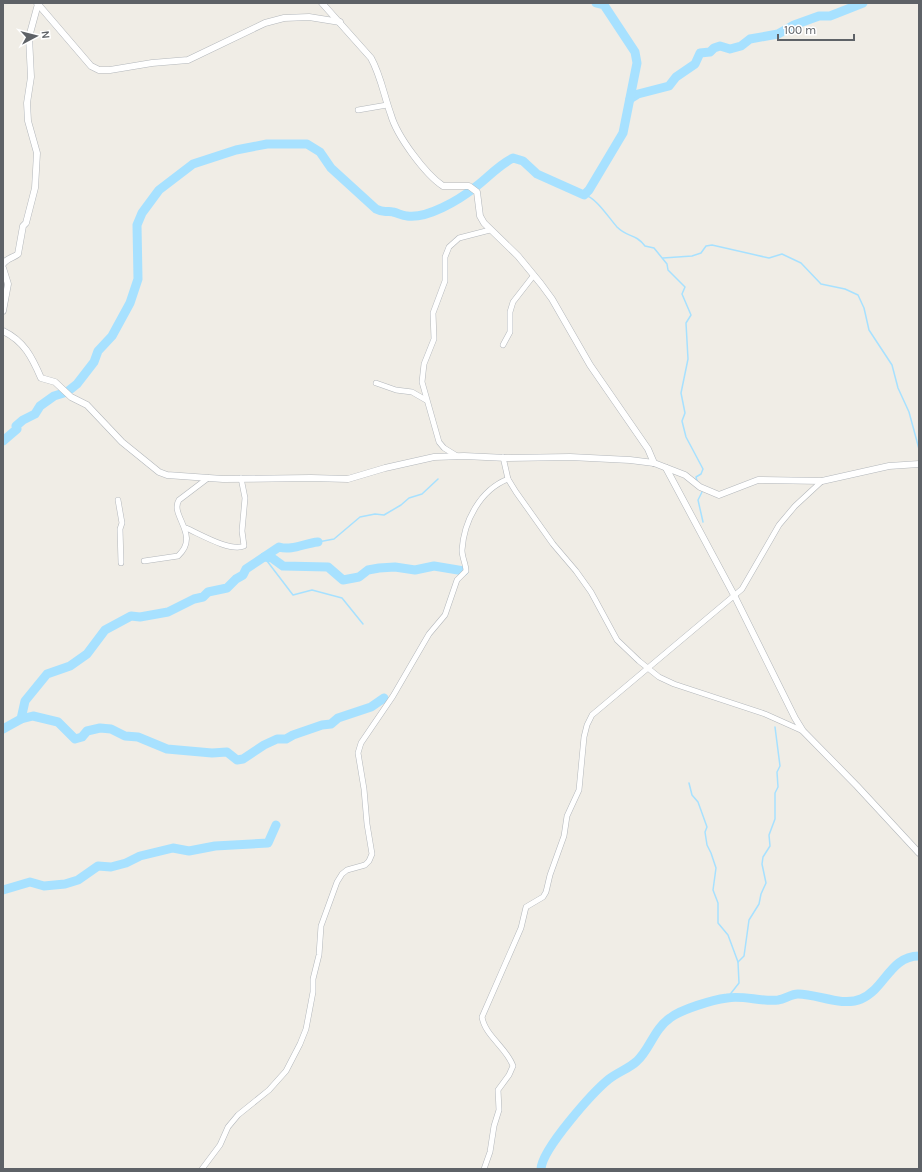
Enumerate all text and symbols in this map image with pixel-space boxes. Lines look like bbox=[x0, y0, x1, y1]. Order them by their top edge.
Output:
north arrow bbox=[16, 16, 56, 56]
scale bar bbox=[778, 16, 854, 42]
text: 100 m bbox=[784, 23, 816, 37]
text: N bbox=[38, 30, 52, 40]

